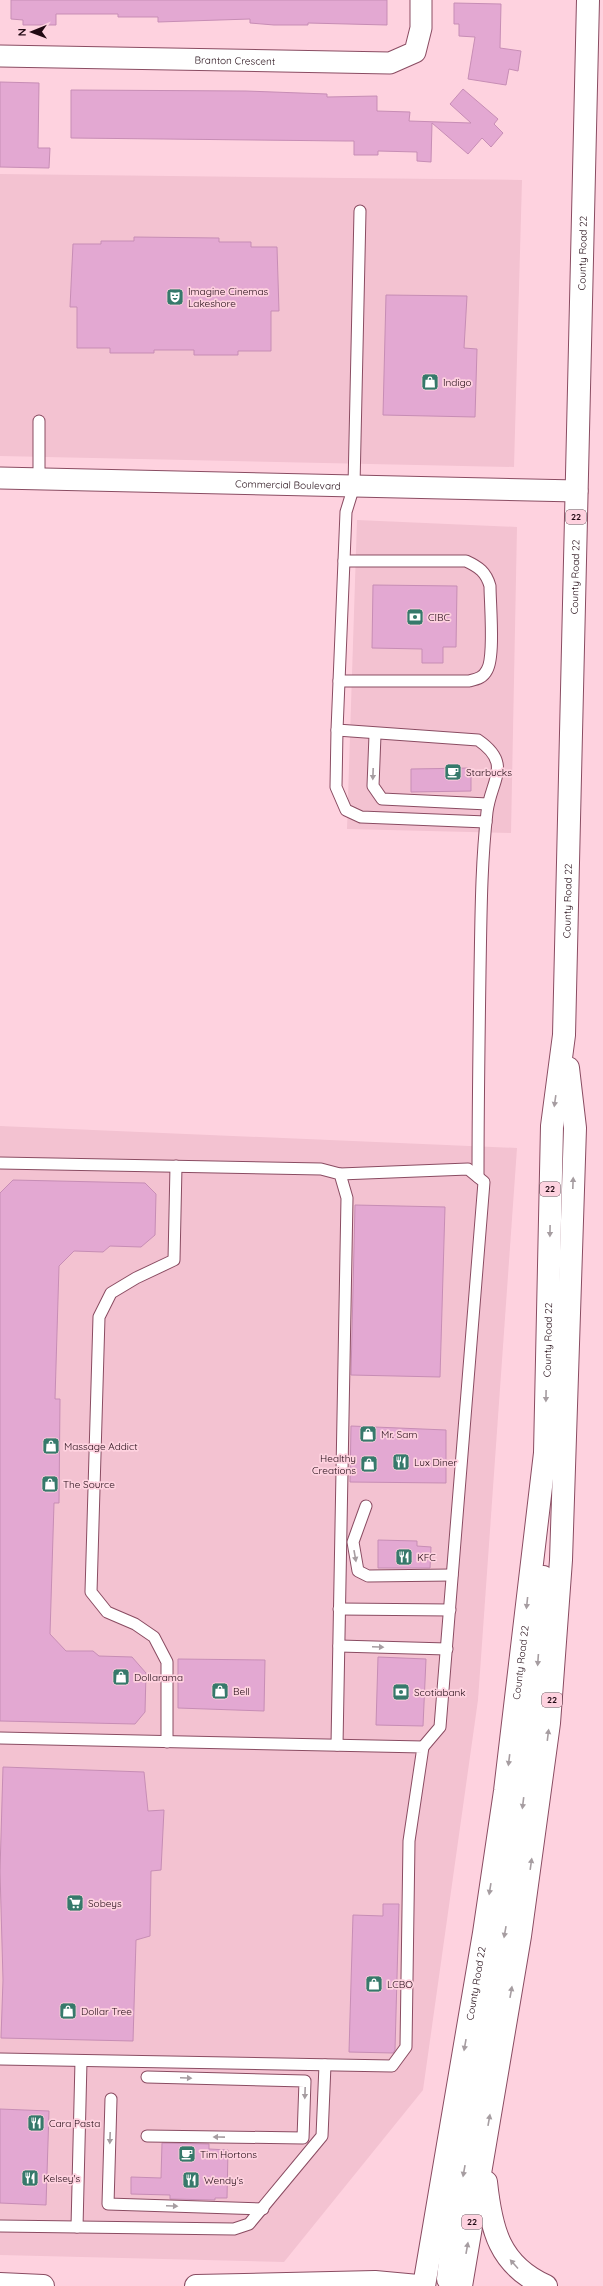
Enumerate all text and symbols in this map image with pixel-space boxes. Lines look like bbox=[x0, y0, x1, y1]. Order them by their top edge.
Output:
north arrow bbox=[12, 12, 52, 52]
text: N bbox=[15, 28, 29, 36]
street label: Branton Crescent bbox=[195, 53, 276, 68]
street label: County Road 22 bbox=[575, 215, 590, 290]
place label: Imagine Cinemas Lakeshore bbox=[188, 285, 268, 310]
theatre icon: Imagine Cinemas Lakeshore bbox=[165, 287, 185, 307]
shop icon: Indigo bbox=[420, 372, 440, 392]
place label: Indigo bbox=[443, 376, 472, 389]
street label: Commercial Boulevard bbox=[235, 477, 341, 493]
road number: 22 bbox=[566, 510, 586, 524]
street label: County Road 22 bbox=[568, 539, 582, 614]
bank icon: CIBC bbox=[405, 607, 425, 627]
place label: CIBC bbox=[428, 611, 451, 624]
cafe icon: Starbucks bbox=[443, 762, 463, 782]
place label: Starbucks bbox=[466, 766, 512, 779]
one-way arrow bbox=[370, 767, 377, 780]
street label: County Road 22 bbox=[560, 863, 575, 938]
one-way arrow bbox=[552, 1095, 558, 1107]
one-way arrow bbox=[570, 1176, 576, 1189]
road number: 22 bbox=[540, 1182, 560, 1196]
one-way arrow bbox=[547, 1225, 553, 1238]
street label: County Road 22 bbox=[541, 1302, 555, 1377]
one-way arrow bbox=[543, 1390, 550, 1402]
shop icon: Mr. Sam bbox=[358, 1424, 378, 1444]
place label: Mr. Sam bbox=[381, 1428, 417, 1441]
shop icon: Massage Addict bbox=[41, 1436, 61, 1456]
place label: Massage Addict bbox=[64, 1440, 138, 1453]
place label: Healthy Creations bbox=[312, 1452, 356, 1477]
restaurant icon: Lux Diner bbox=[391, 1452, 411, 1472]
shop icon: Healthy Creations bbox=[359, 1454, 379, 1474]
place label: Lux Diner bbox=[414, 1456, 457, 1469]
shop icon: The Source bbox=[40, 1474, 60, 1494]
place label: The Source bbox=[63, 1478, 115, 1491]
restaurant icon: KFC bbox=[394, 1547, 414, 1567]
one-way arrow bbox=[352, 1550, 358, 1562]
place label: KFC bbox=[417, 1551, 436, 1564]
one-way arrow bbox=[523, 1597, 530, 1609]
street label: County Road 22 bbox=[510, 1624, 532, 1700]
one-way arrow bbox=[372, 1644, 385, 1650]
one-way arrow bbox=[535, 1654, 542, 1666]
shop icon: Dollarama bbox=[111, 1667, 131, 1687]
place label: Dollarama bbox=[134, 1671, 183, 1684]
shop icon: Bell bbox=[210, 1681, 230, 1701]
bank icon: Scotiabank bbox=[391, 1682, 411, 1702]
place label: Bell bbox=[233, 1685, 250, 1698]
place label: Scotiabank bbox=[414, 1686, 466, 1699]
road number: 22 bbox=[542, 1693, 562, 1707]
one-way arrow bbox=[545, 1729, 551, 1741]
one-way arrow bbox=[506, 1754, 512, 1766]
one-way arrow bbox=[520, 1797, 527, 1809]
one-way arrow bbox=[528, 1857, 534, 1870]
one-way arrow bbox=[487, 1883, 493, 1895]
supermarket icon: Sobeys bbox=[65, 1893, 85, 1913]
place label: Sobeys bbox=[88, 1897, 122, 1910]
one-way arrow bbox=[502, 1926, 508, 1938]
street label: County Road 22 bbox=[463, 1945, 489, 2021]
shop icon: LCBO bbox=[364, 1974, 384, 1994]
place label: LCBO bbox=[387, 1978, 413, 1991]
one-way arrow bbox=[508, 1986, 514, 1998]
shop icon: Dollar Tree bbox=[58, 2001, 78, 2021]
place label: Dollar Tree bbox=[81, 2005, 132, 2018]
one-way arrow bbox=[462, 2039, 468, 2051]
one-way arrow bbox=[180, 2075, 193, 2081]
one-way arrow bbox=[301, 2087, 308, 2099]
restaurant icon: Cara Pasta bbox=[26, 2113, 46, 2133]
one-way arrow bbox=[487, 2114, 493, 2126]
place label: Cara Pasta bbox=[49, 2117, 100, 2130]
one-way arrow bbox=[106, 2132, 113, 2144]
one-way arrow bbox=[212, 2134, 225, 2140]
cafe icon: Tim Hortons bbox=[177, 2144, 197, 2164]
place label: Tim Hortons bbox=[200, 2148, 257, 2161]
one-way arrow bbox=[461, 2164, 467, 2177]
restaurant icon: Kelsey's bbox=[20, 2168, 40, 2188]
restaurant icon: Wendy's bbox=[181, 2170, 201, 2190]
place label: Kelsey's bbox=[43, 2172, 80, 2185]
place label: Wendy's bbox=[204, 2174, 244, 2187]
one-way arrow bbox=[166, 2203, 179, 2209]
road number: 22 bbox=[462, 2215, 482, 2229]
one-way arrow bbox=[464, 2241, 470, 2254]
one-way arrow bbox=[510, 2259, 519, 2270]

